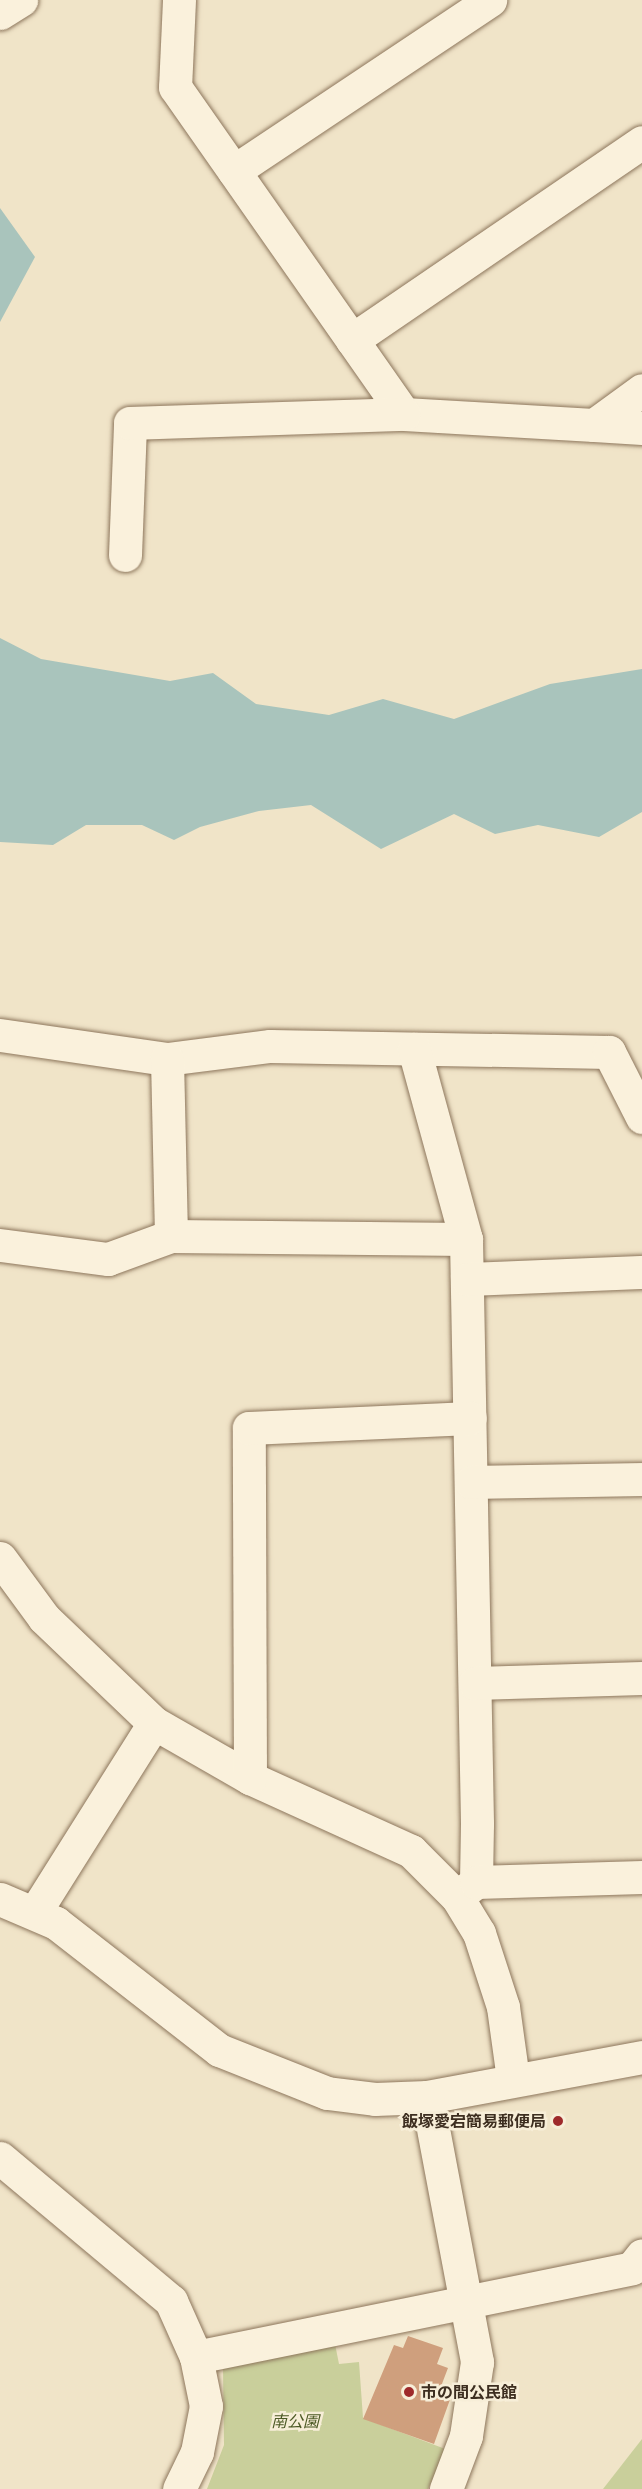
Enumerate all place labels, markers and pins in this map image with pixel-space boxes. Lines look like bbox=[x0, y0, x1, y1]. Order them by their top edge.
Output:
place label: 飯塚愛宕簡易郵便局 bbox=[402, 2111, 546, 2131]
marker: 飯塚愛宕簡易郵便局 bbox=[551, 2114, 565, 2128]
place label: 市の間公民館 bbox=[421, 2382, 517, 2402]
marker: 市の間公民館 bbox=[402, 2385, 416, 2399]

